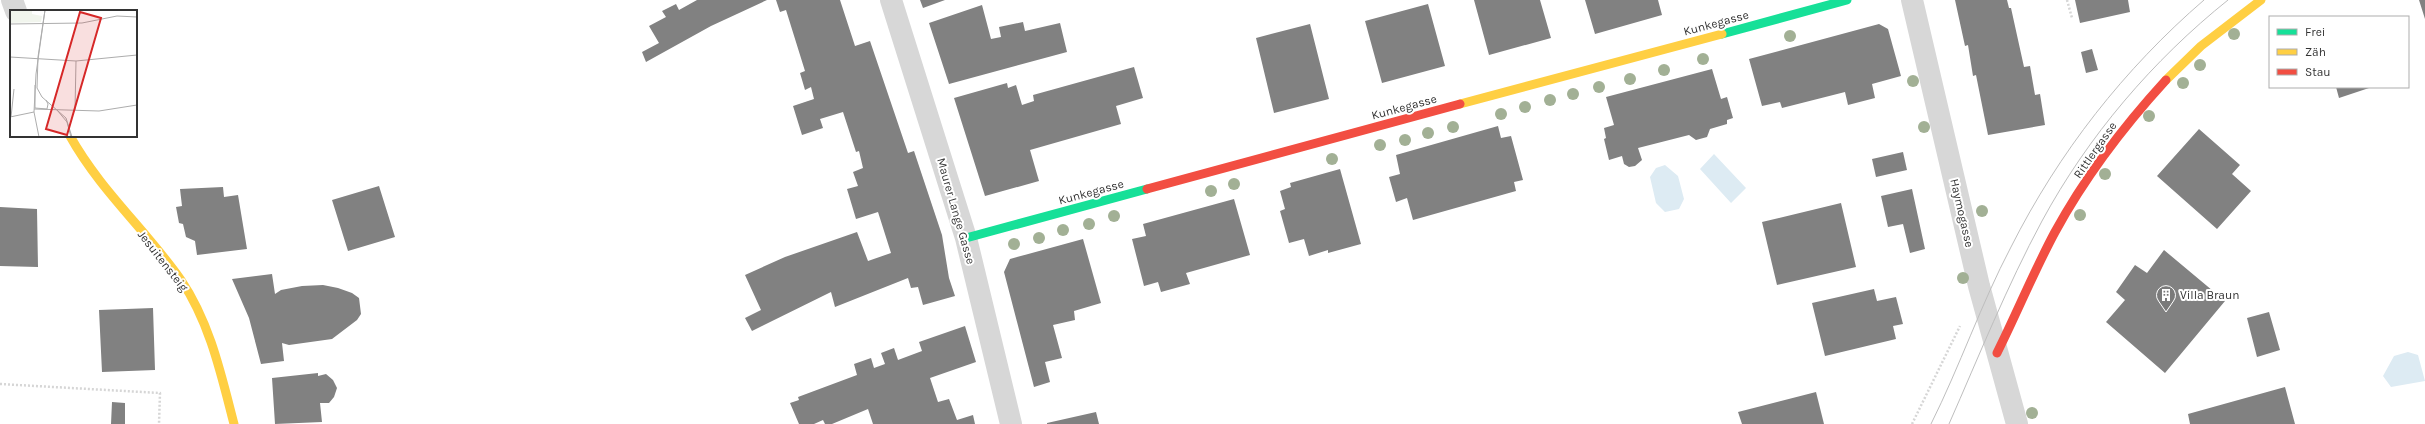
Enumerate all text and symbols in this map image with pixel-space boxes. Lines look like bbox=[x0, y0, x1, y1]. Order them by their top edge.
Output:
street label: Kunkegasse bbox=[1682, 8, 1750, 38]
inset map bbox=[10, 10, 137, 137]
legend bbox=[2269, 16, 2409, 88]
text: Frei bbox=[2305, 25, 2325, 39]
text: Zäh bbox=[2305, 45, 2326, 59]
text: Stau bbox=[2305, 65, 2331, 79]
street label: Kunkegasse bbox=[1370, 92, 1438, 122]
street label: Rittlergasse bbox=[2070, 119, 2120, 181]
street label: Maurer Lange Gasse bbox=[934, 156, 978, 266]
street label: Kunkegasse bbox=[1057, 177, 1125, 207]
street label: Haymogasse bbox=[1947, 177, 1977, 249]
street label: Jesuitensteig bbox=[135, 228, 191, 294]
building icon: Villa Braun bbox=[2155, 284, 2177, 312]
place label: Villa Braun bbox=[2180, 288, 2239, 302]

